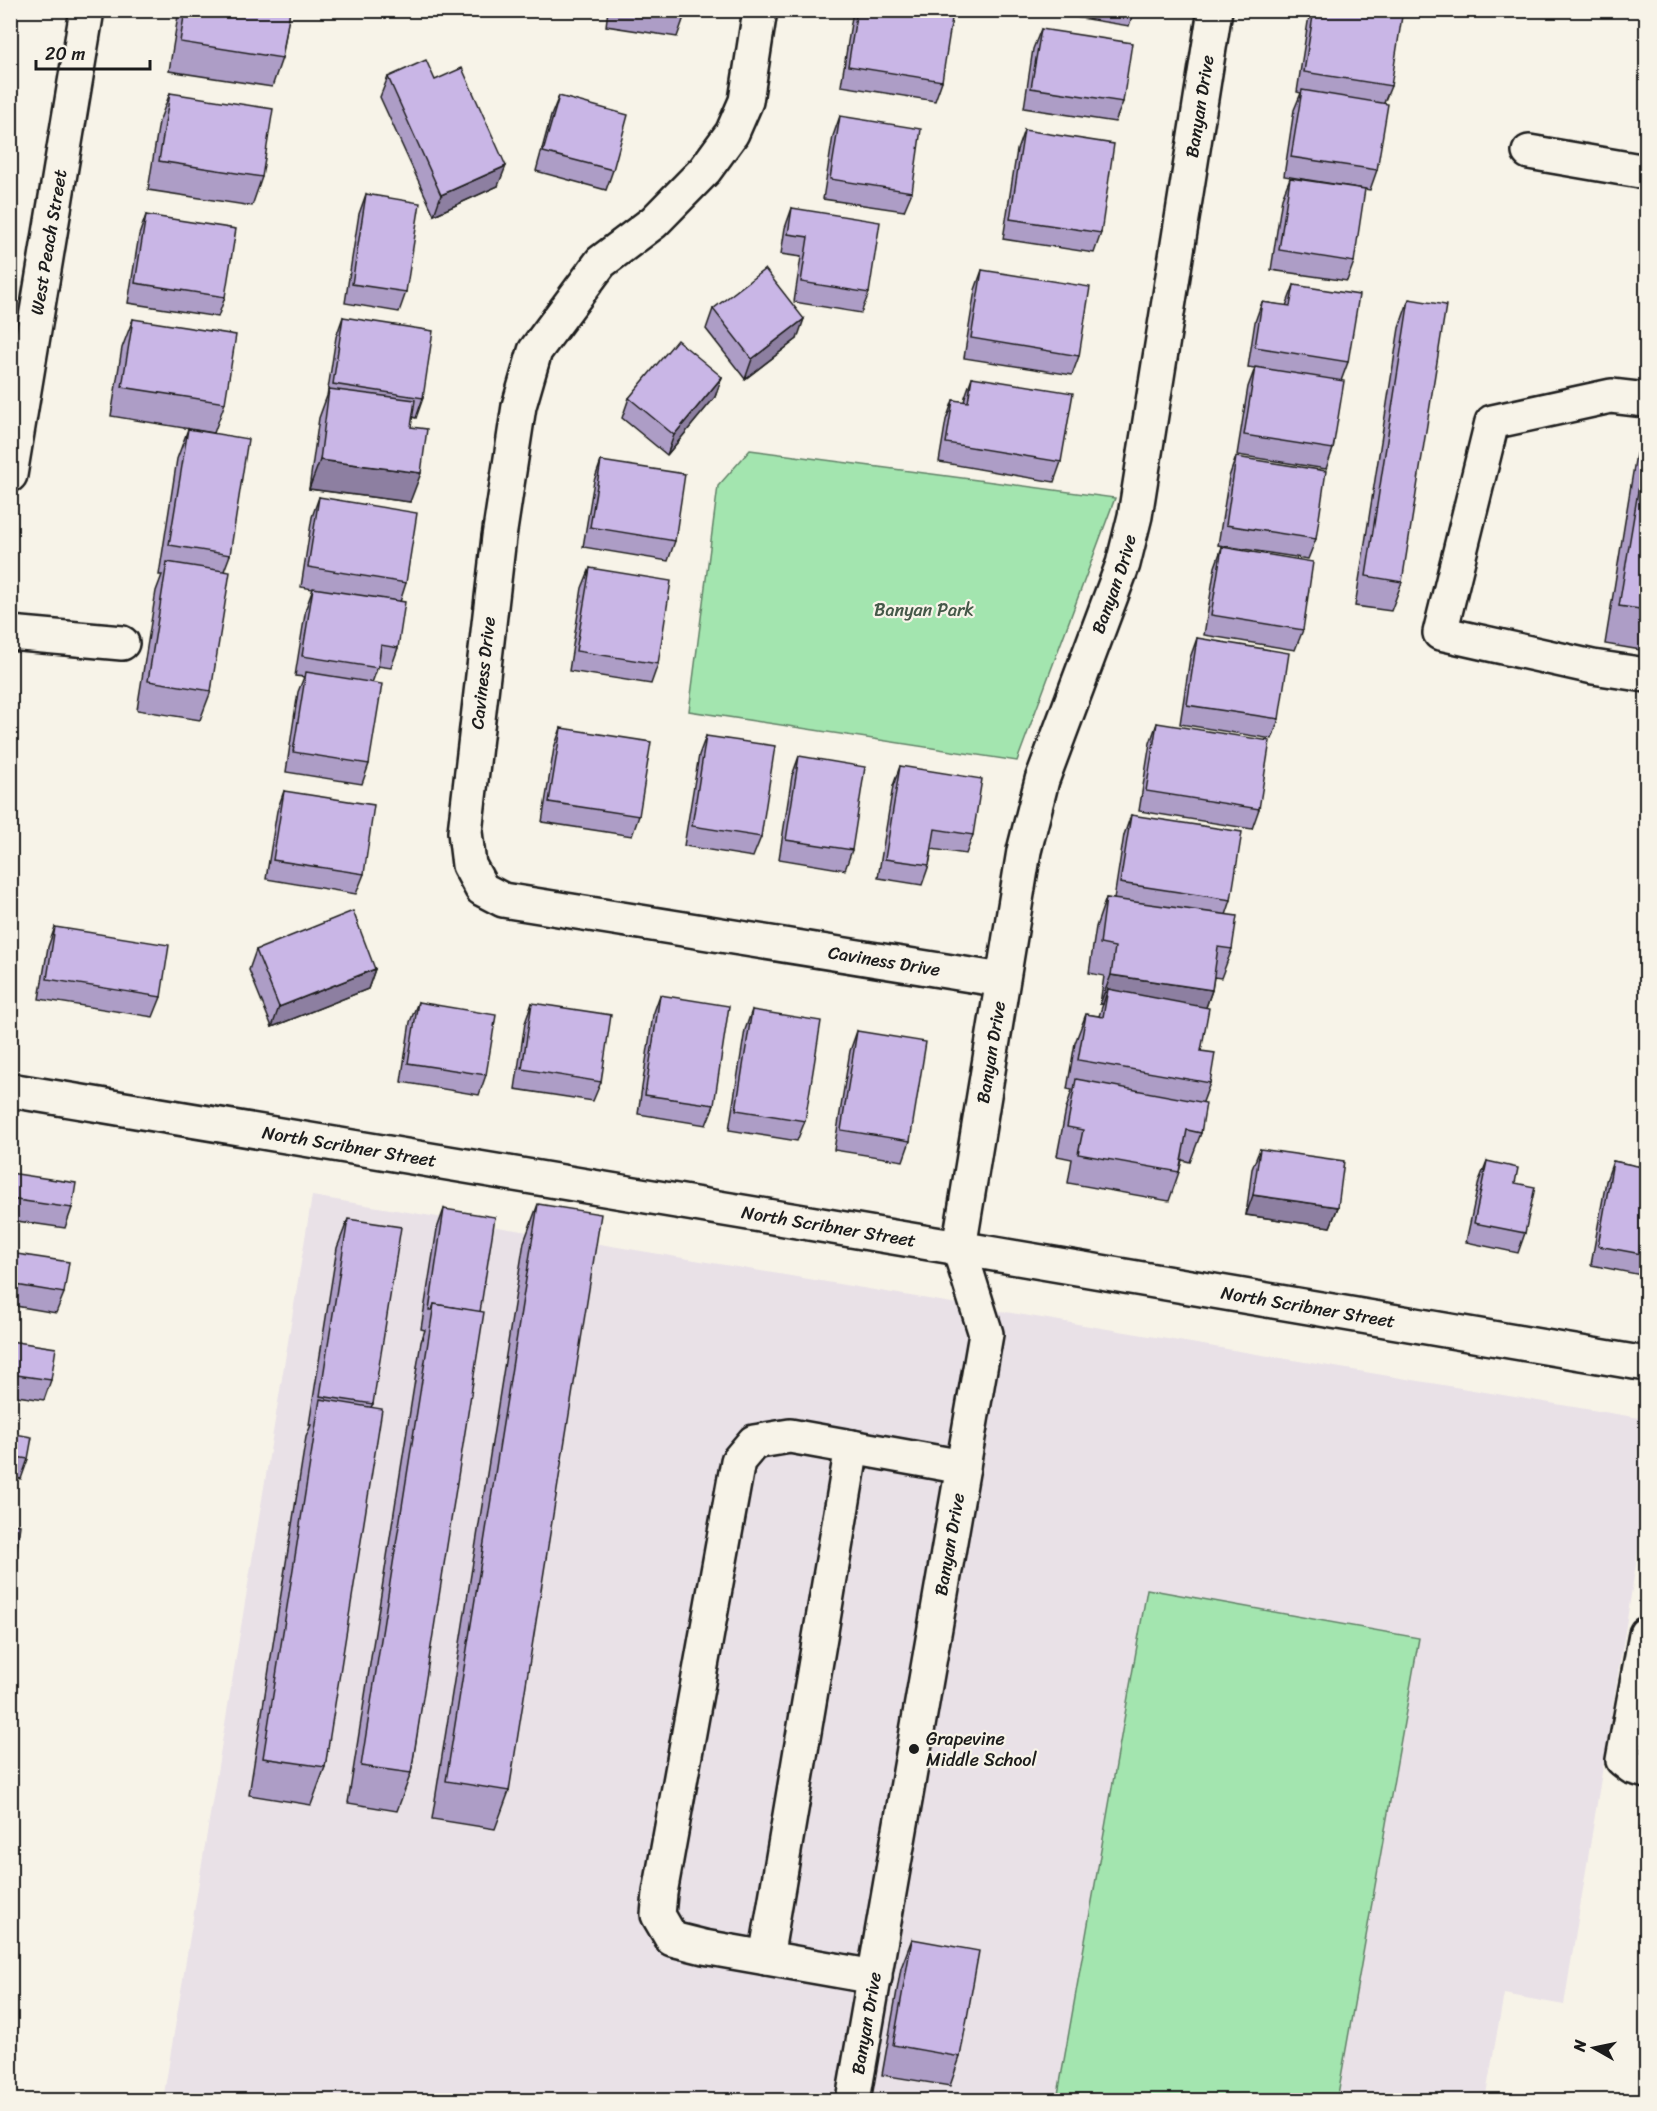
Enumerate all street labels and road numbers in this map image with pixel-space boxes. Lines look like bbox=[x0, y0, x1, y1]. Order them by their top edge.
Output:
street label: Banyan Drive bbox=[1176, 53, 1224, 160]
street label: West Peach Street bbox=[21, 167, 76, 317]
street label: Banyan Drive bbox=[1082, 531, 1146, 639]
street label: Caviness Drive bbox=[461, 615, 505, 731]
street label: Caviness Drive bbox=[826, 936, 943, 986]
street label: Banyan Drive bbox=[967, 998, 1015, 1106]
street label: North Scribner Street bbox=[260, 1116, 439, 1177]
street label: North Scribner Street bbox=[739, 1196, 918, 1257]
street label: North Scribner Street bbox=[1218, 1276, 1398, 1337]
street label: Banyan Drive bbox=[925, 1490, 974, 1598]
street label: Banyan Drive bbox=[842, 1969, 891, 2077]

